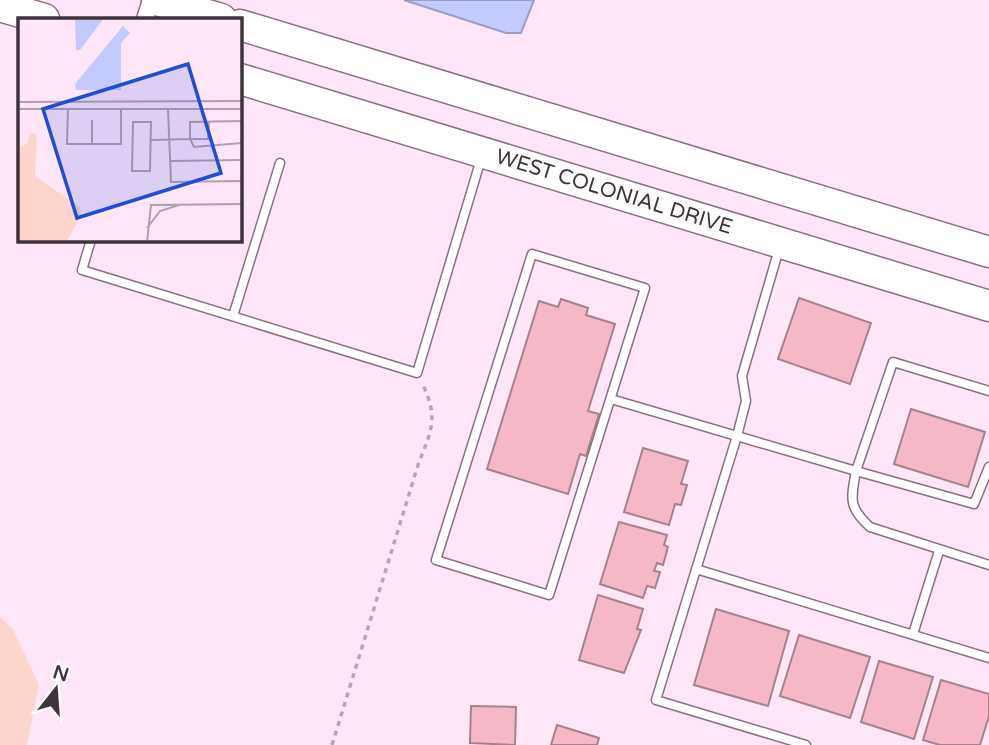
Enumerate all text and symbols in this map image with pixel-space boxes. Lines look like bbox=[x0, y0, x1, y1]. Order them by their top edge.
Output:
inset map bbox=[18, 18, 242, 242]
street label: WEST COLONIAL DRIVE bbox=[493, 144, 735, 240]
north arrow bbox=[21, 654, 91, 724]
text: N bbox=[50, 661, 71, 686]

